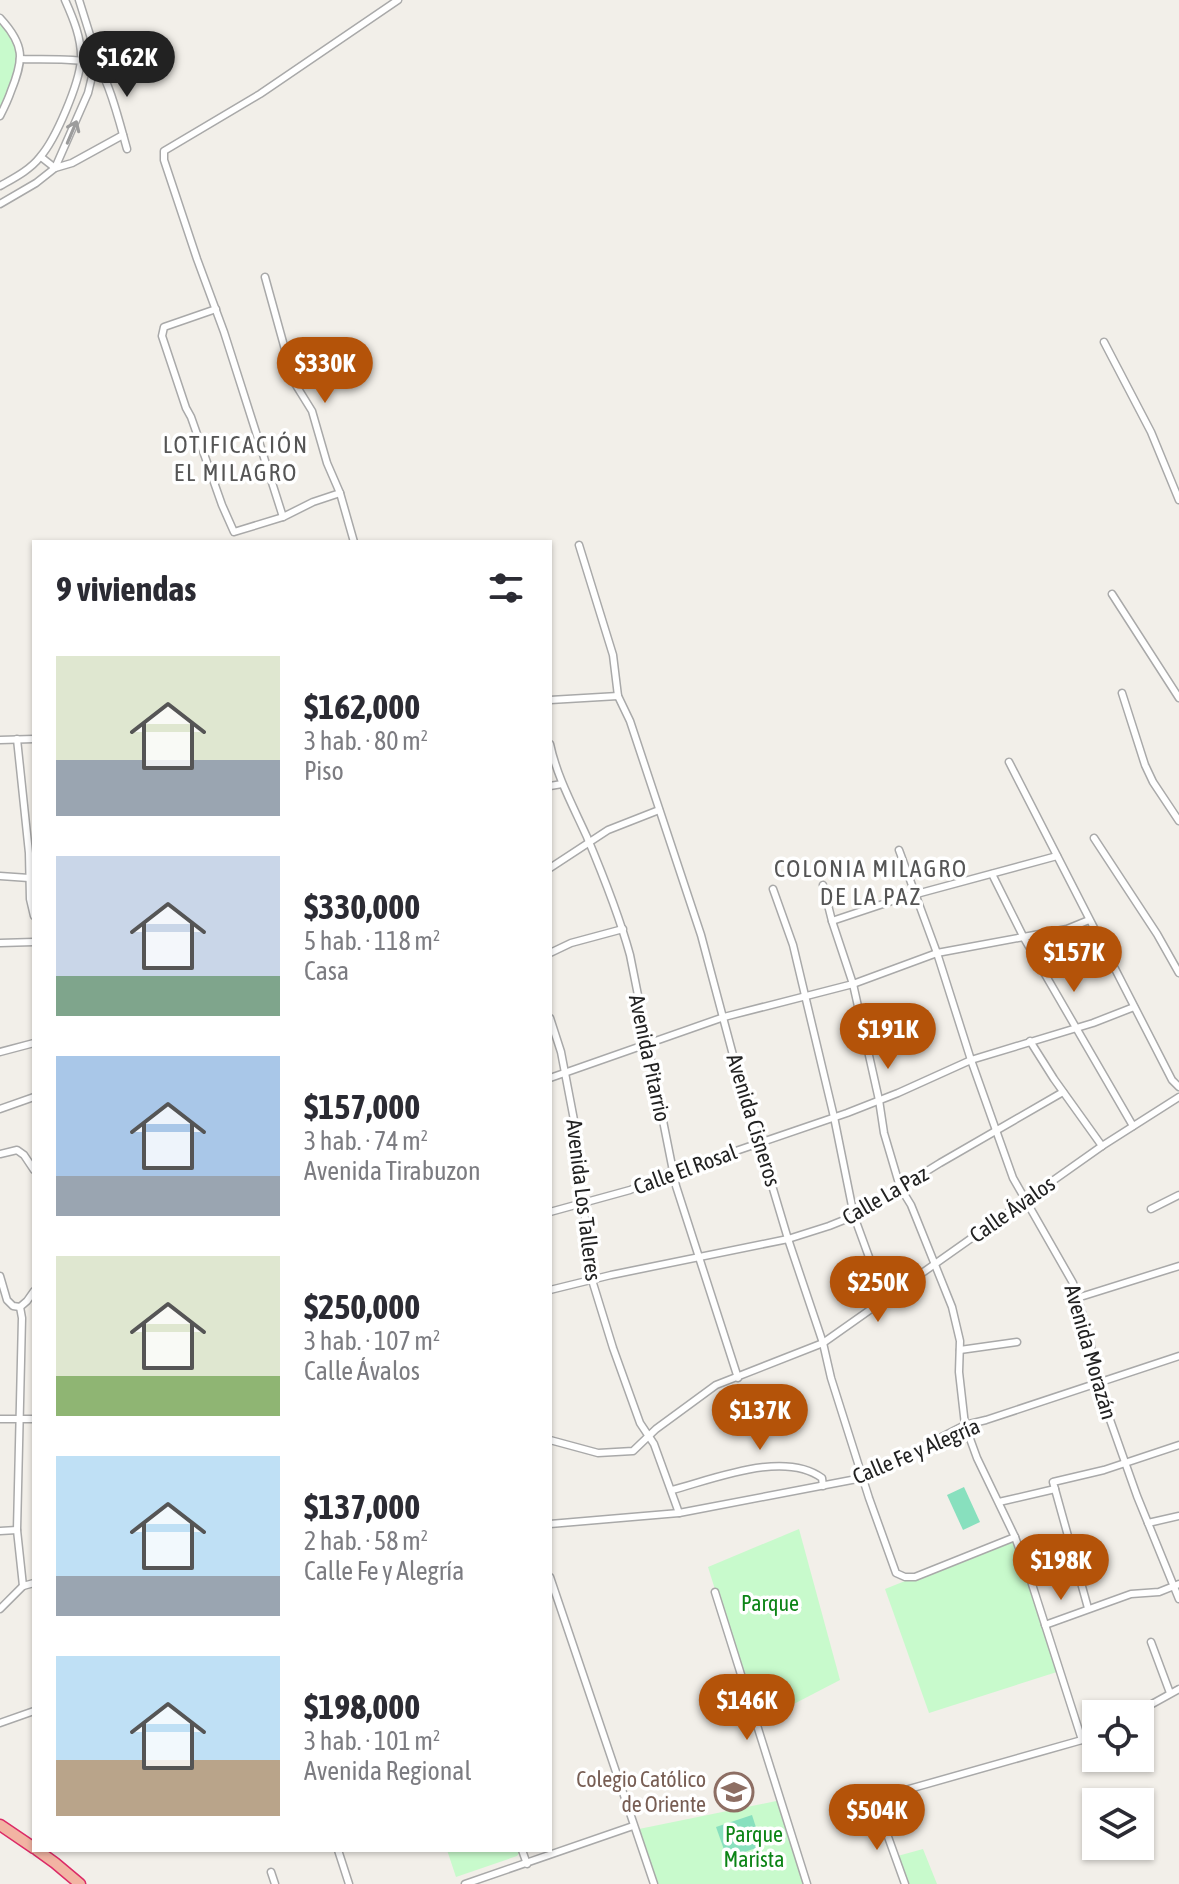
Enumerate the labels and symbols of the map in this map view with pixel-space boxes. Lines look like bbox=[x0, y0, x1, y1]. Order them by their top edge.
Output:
pin: $162K bbox=[71, 31, 183, 99]
one-way arrow bbox=[65, 120, 80, 145]
pin: $330K bbox=[269, 337, 381, 405]
district label: LOTIFICACIÓN EL MILAGRO bbox=[163, 431, 309, 486]
district label: COLONIA MILAGRO DE LA PAZ bbox=[774, 855, 968, 910]
pin: $157K bbox=[1018, 926, 1130, 994]
street label: Avenida Pitarrio bbox=[624, 992, 676, 1124]
pin: $191K bbox=[832, 1003, 944, 1071]
street label: Avenida Cisneros bbox=[722, 1051, 787, 1190]
street label: Avenida Los Talleres bbox=[561, 1118, 607, 1283]
street label: Calle El Rosal bbox=[630, 1138, 740, 1200]
street label: Calle La Paz bbox=[837, 1160, 933, 1230]
street label: Calle Ávalos bbox=[964, 1170, 1060, 1248]
pin: $250K bbox=[822, 1256, 934, 1324]
street label: Avenida Morazán bbox=[1059, 1282, 1123, 1422]
pin: $137K bbox=[704, 1384, 816, 1452]
street label: Calle Fe y Alegría bbox=[848, 1413, 984, 1489]
pin: $198K bbox=[1005, 1534, 1117, 1602]
park label: Parque bbox=[741, 1590, 799, 1616]
pin: $146K bbox=[691, 1674, 803, 1742]
place label: Colegio Católico de Oriente bbox=[576, 1766, 706, 1817]
school or university icon: Colegio Católico de Oriente bbox=[713, 1771, 755, 1813]
pin: $504K bbox=[821, 1784, 933, 1852]
park label: Parque Marista bbox=[724, 1821, 784, 1872]

